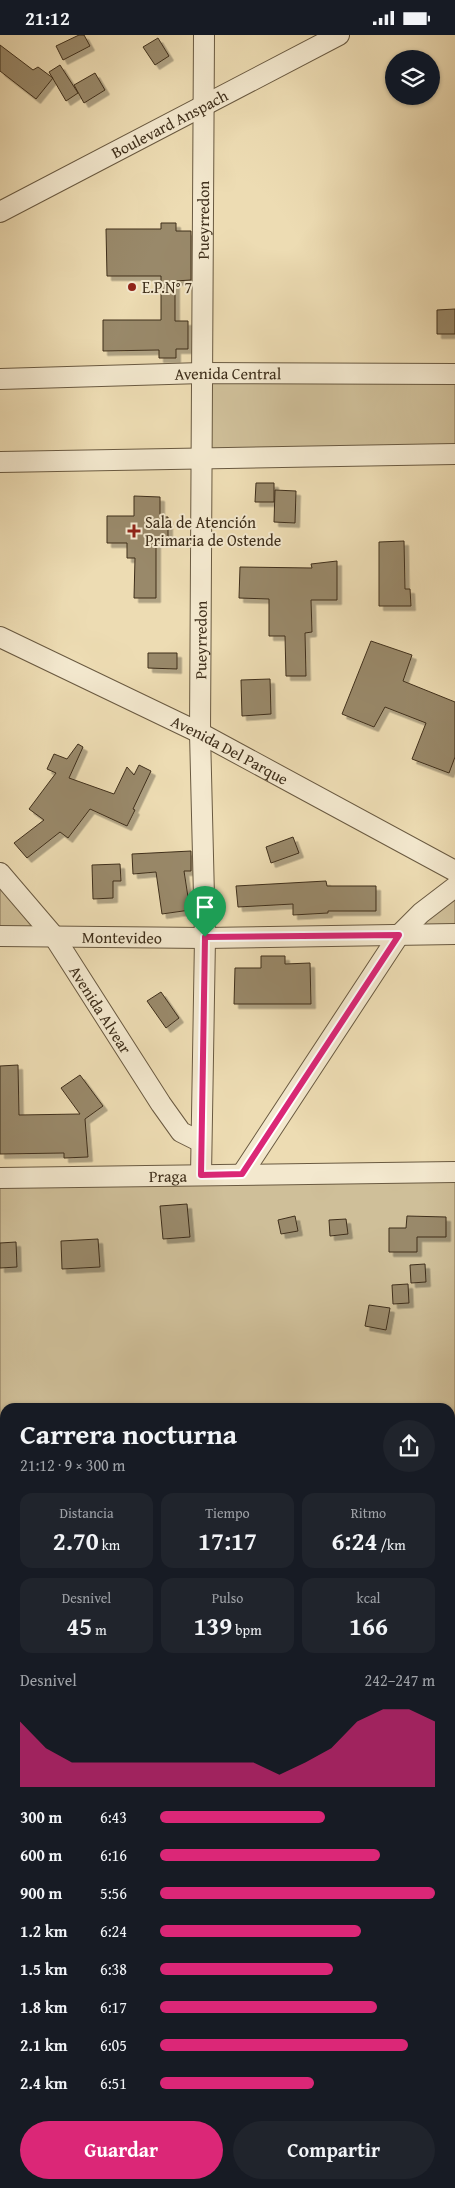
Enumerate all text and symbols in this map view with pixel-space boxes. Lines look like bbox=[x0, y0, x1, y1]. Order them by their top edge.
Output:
text: 21:12 bbox=[25, 4, 70, 32]
map controls bbox=[385, 50, 440, 105]
button: layers bbox=[385, 50, 440, 105]
street label: Boulevard Anspach bbox=[107, 83, 232, 164]
street label: Pueyrredon bbox=[191, 181, 215, 260]
place label: E.P.N° 7 bbox=[142, 275, 193, 299]
marker: E.P.N° 7 bbox=[126, 281, 138, 293]
street label: Avenida Central bbox=[174, 361, 282, 386]
place label: Sala de Atención Primaria de Ostende bbox=[145, 510, 281, 552]
marker: Sala de Atención Primaria de Ostende bbox=[127, 524, 141, 538]
street label: Pueyrredon bbox=[188, 601, 213, 680]
street label: Avenida Del Parque bbox=[167, 709, 293, 791]
pin bbox=[184, 886, 226, 937]
icon: arrive bbox=[191, 893, 219, 921]
street label: Montevideo bbox=[82, 925, 162, 950]
street label: Avenida Alvear bbox=[63, 961, 138, 1059]
street label: Praga bbox=[149, 1164, 188, 1188]
text: Carrera nocturna bbox=[20, 1413, 237, 1454]
button: share bbox=[383, 1420, 435, 1472]
text: 21:12 · 9 × 300 m bbox=[20, 1453, 125, 1477]
text: Distancia bbox=[59, 1503, 114, 1523]
text: Tiempo bbox=[205, 1503, 250, 1523]
text: Ritmo bbox=[351, 1503, 386, 1523]
text: 2.70 bbox=[53, 1523, 99, 1559]
text: 17:17 bbox=[198, 1523, 257, 1559]
text: 6:24 bbox=[331, 1523, 377, 1559]
text: km bbox=[99, 1535, 120, 1555]
text: /km bbox=[377, 1535, 406, 1555]
text: Desnivel bbox=[62, 1588, 111, 1608]
text: Pulso bbox=[212, 1588, 243, 1608]
text: kcal bbox=[357, 1588, 380, 1608]
text: 45 bbox=[66, 1608, 92, 1644]
text: 139 bbox=[193, 1608, 232, 1644]
text: 166 bbox=[349, 1608, 388, 1644]
text: m bbox=[92, 1620, 107, 1640]
text: bpm bbox=[232, 1620, 262, 1640]
text: Desnivel bbox=[20, 1668, 77, 1692]
text: 242–247 m bbox=[365, 1668, 435, 1692]
text: 300 m bbox=[20, 1805, 62, 1829]
text: 6:43 bbox=[100, 1805, 127, 1829]
text: 600 m bbox=[20, 1843, 62, 1867]
text: 6:16 bbox=[100, 1843, 127, 1867]
text: 900 m bbox=[20, 1881, 62, 1905]
text: 5:56 bbox=[100, 1881, 127, 1905]
text: 1.2 km bbox=[20, 1919, 67, 1943]
text: 6:24 bbox=[100, 1919, 127, 1943]
text: 1.5 km bbox=[20, 1957, 67, 1981]
text: 6:38 bbox=[100, 1957, 127, 1981]
text: 1.8 km bbox=[20, 1995, 67, 2019]
text: 6:17 bbox=[100, 1995, 127, 2019]
text: 2.1 km bbox=[20, 2033, 67, 2057]
text: 6:05 bbox=[100, 2033, 127, 2057]
text: 2.4 km bbox=[20, 2071, 67, 2095]
text: 6:51 bbox=[100, 2071, 127, 2095]
button: Guardar bbox=[20, 2121, 223, 2179]
button: Compartir bbox=[233, 2121, 435, 2179]

